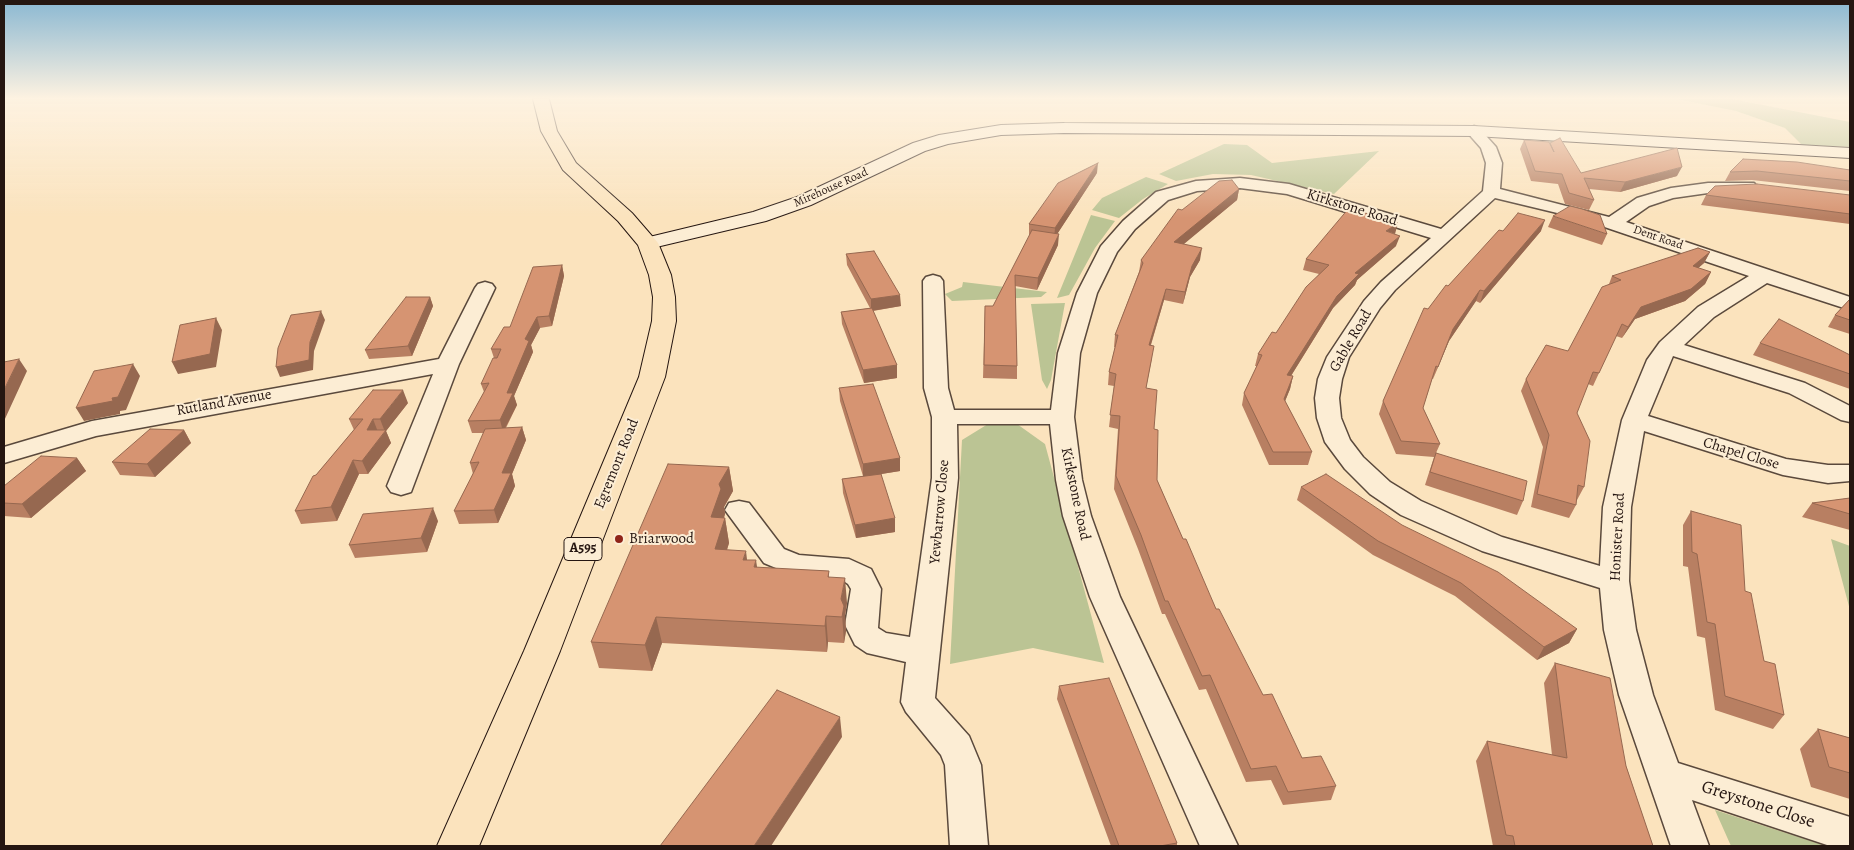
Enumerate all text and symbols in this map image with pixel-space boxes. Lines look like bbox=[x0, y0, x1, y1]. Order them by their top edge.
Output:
street label: Mirehouse Road bbox=[792, 165, 870, 211]
street label: Kirkstone Road bbox=[1304, 186, 1400, 230]
street label: Dent Road bbox=[1631, 223, 1685, 253]
street label: Gable Road bbox=[1326, 307, 1376, 375]
street label: Rutland Avenue bbox=[175, 386, 273, 420]
street label: Egremont Road bbox=[591, 416, 643, 512]
street label: Chapel Close bbox=[1701, 434, 1781, 474]
street label: Kirkstone Road bbox=[1056, 446, 1094, 542]
street label: Yewbarrow Close bbox=[926, 459, 954, 565]
street label: Honister Road bbox=[1607, 492, 1629, 582]
place label: Briarwood bbox=[629, 530, 694, 548]
marker: Briarwood bbox=[613, 533, 625, 545]
road number: A595 bbox=[564, 538, 602, 560]
street label: Greystone Close bbox=[1699, 776, 1817, 834]

